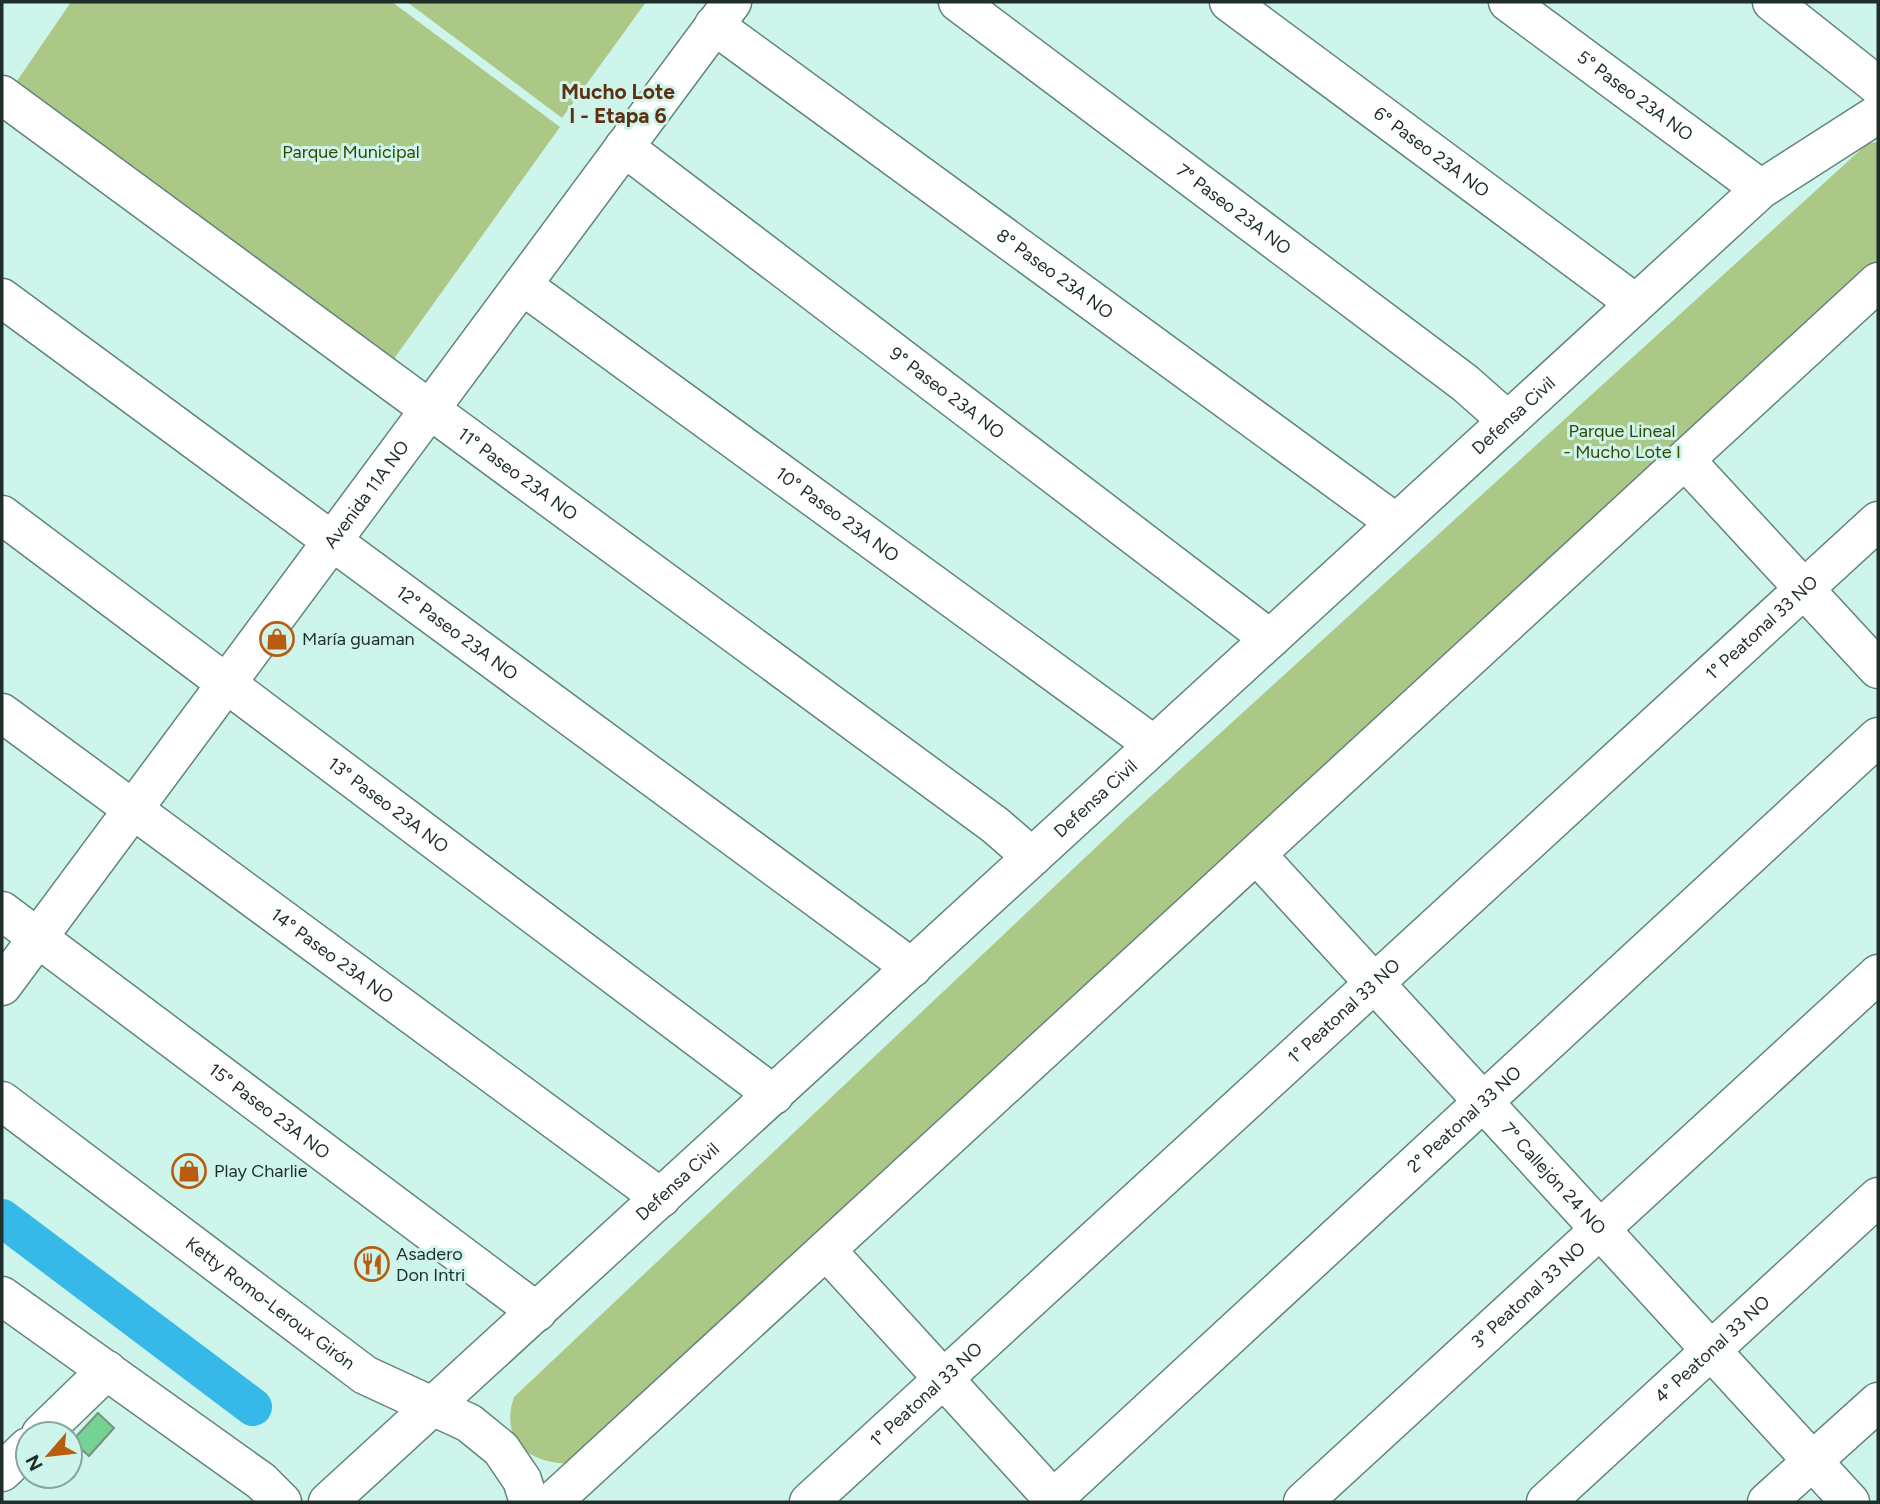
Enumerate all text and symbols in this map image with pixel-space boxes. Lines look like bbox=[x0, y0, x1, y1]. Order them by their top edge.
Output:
street label: 5° Paseo 23A NO bbox=[1573, 46, 1697, 146]
district label: Mucho Lote I - Etapa 6 bbox=[561, 79, 675, 128]
street label: 6° Paseo 23A NO bbox=[1369, 102, 1494, 202]
park label: Parque Municipal bbox=[282, 141, 420, 163]
street label: 7° Paseo 23A NO bbox=[1172, 159, 1295, 259]
street label: 8° Paseo 23A NO bbox=[992, 224, 1118, 324]
street label: 9° Paseo 23A NO bbox=[885, 342, 1009, 444]
street label: Defensa Civil bbox=[1467, 372, 1560, 459]
park label: Parque Lineal - Mucho Lote I bbox=[1563, 420, 1681, 463]
street label: 11° Paseo 23A NO bbox=[454, 423, 582, 525]
street label: Avenida 11A NO bbox=[319, 436, 414, 553]
street label: 10° Paseo 23A NO bbox=[771, 462, 903, 567]
street label: 1° Peatonal 33 NO bbox=[1701, 571, 1822, 685]
street label: 12° Paseo 23A NO bbox=[392, 581, 522, 685]
shop icon: María guaman bbox=[258, 620, 296, 658]
place label: María guaman bbox=[302, 628, 415, 650]
street label: 13° Paseo 23A NO bbox=[323, 753, 453, 858]
street label: Defensa Civil bbox=[1049, 755, 1142, 842]
street label: 14° Paseo 23A NO bbox=[267, 904, 398, 1008]
street label: 1° Peatonal 33 NO bbox=[1283, 954, 1405, 1068]
street label: 15° Paseo 23A NO bbox=[204, 1059, 334, 1164]
street label: 2° Peatonal 33 NO bbox=[1403, 1061, 1526, 1177]
street label: 7° Callejón 24 NO bbox=[1497, 1118, 1610, 1239]
street label: Defensa Civil bbox=[631, 1138, 724, 1226]
shop icon: Play Charlie bbox=[170, 1152, 208, 1190]
place label: Play Charlie bbox=[214, 1160, 308, 1182]
street label: Ketty Romo-Leroux Girón bbox=[181, 1232, 359, 1374]
street label: 3° Peatonal 33 NO bbox=[1467, 1237, 1590, 1353]
place label: Asadero Don Intri bbox=[396, 1243, 465, 1286]
restaurant icon: Asadero Don Intri bbox=[353, 1245, 391, 1283]
street label: 4° Peatonal 33 NO bbox=[1650, 1291, 1775, 1407]
street label: 1° Peatonal 33 NO bbox=[865, 1337, 987, 1451]
north arrow bbox=[14, 1420, 84, 1490]
text: N bbox=[21, 1451, 48, 1475]

